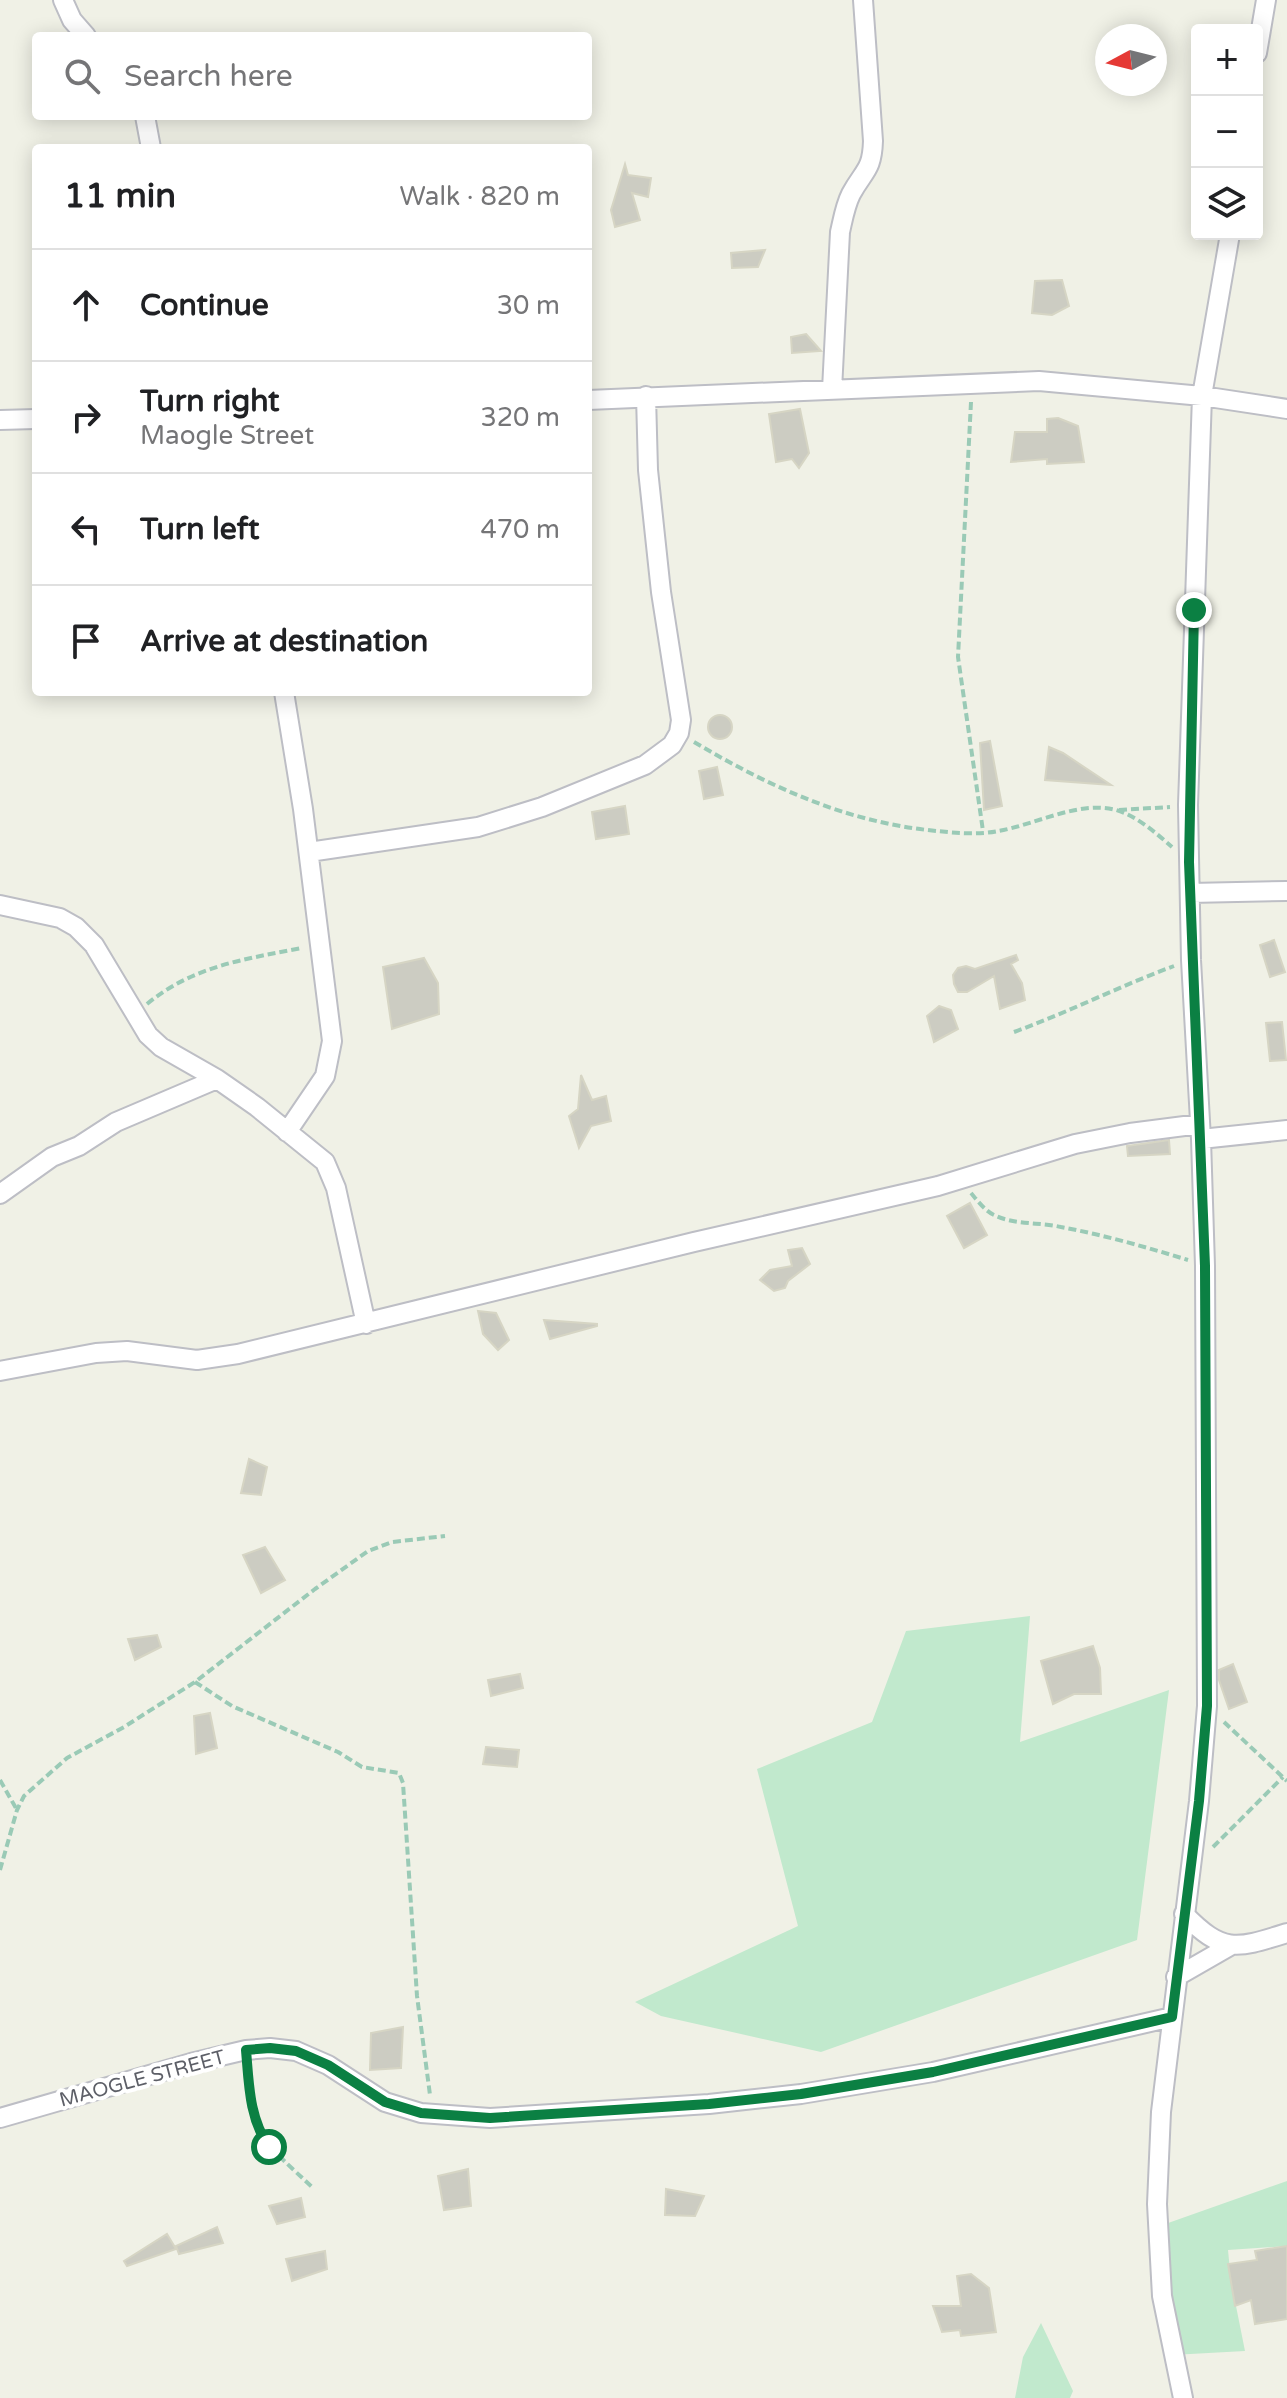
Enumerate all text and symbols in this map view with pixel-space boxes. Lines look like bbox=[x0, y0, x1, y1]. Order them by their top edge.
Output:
north arrow bbox=[1095, 24, 1167, 96]
map controls bbox=[1191, 24, 1263, 240]
button: + bbox=[1191, 24, 1263, 96]
search box bbox=[32, 32, 592, 120]
icon: search bbox=[60, 54, 104, 98]
text: Search here bbox=[124, 58, 293, 95]
button: − bbox=[1191, 96, 1263, 168]
button: layers bbox=[1191, 168, 1263, 240]
text: 11 min bbox=[64, 176, 176, 217]
text: Walk · 820 m bbox=[400, 181, 560, 212]
icon: ahead bbox=[64, 283, 108, 327]
text: Continue bbox=[140, 287, 269, 324]
text: 30 m bbox=[497, 290, 560, 321]
text: Turn right bbox=[140, 383, 280, 420]
icon: right bbox=[64, 395, 108, 439]
text: 320 m bbox=[480, 402, 560, 433]
text: Maogle Street bbox=[140, 420, 314, 451]
icon: left bbox=[64, 507, 108, 551]
text: Turn left bbox=[140, 511, 259, 548]
text: 470 m bbox=[480, 514, 560, 545]
route end bbox=[1176, 592, 1212, 628]
icon: arrive bbox=[64, 619, 108, 663]
text: Arrive at destination bbox=[140, 623, 428, 660]
street label: MAOGLE STREET bbox=[57, 2045, 228, 2113]
route start bbox=[251, 2129, 287, 2165]

